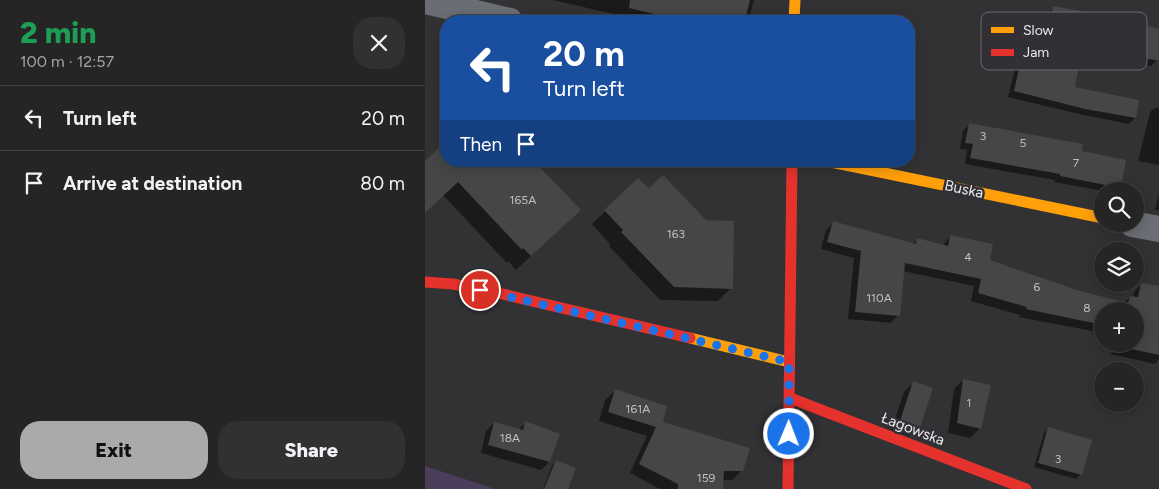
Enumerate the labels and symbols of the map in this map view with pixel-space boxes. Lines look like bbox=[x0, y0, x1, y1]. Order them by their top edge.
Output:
legend bbox=[981, 12, 1147, 70]
text: Slow bbox=[1023, 22, 1054, 39]
text: Jam bbox=[1023, 44, 1049, 61]
house number: 3 bbox=[980, 129, 986, 143]
house number: 5 bbox=[1020, 136, 1027, 150]
house number: 7 bbox=[1073, 156, 1080, 170]
street label: Buska bbox=[943, 176, 985, 202]
house number: 165A bbox=[510, 193, 536, 207]
house number: 163 bbox=[667, 227, 685, 241]
house number: 4 bbox=[964, 250, 972, 264]
pin bbox=[459, 269, 501, 311]
house number: 6 bbox=[1034, 280, 1041, 294]
house number: 110A bbox=[866, 291, 892, 305]
house number: 8 bbox=[1083, 301, 1091, 315]
house number: 1 bbox=[967, 396, 971, 410]
house number: 161A bbox=[626, 402, 650, 416]
position arrow bbox=[762, 407, 814, 459]
street label: Łagowska bbox=[879, 409, 947, 449]
house number: 18A bbox=[500, 431, 520, 445]
house number: 3 bbox=[1055, 452, 1061, 466]
house number: 159 bbox=[697, 471, 716, 485]

